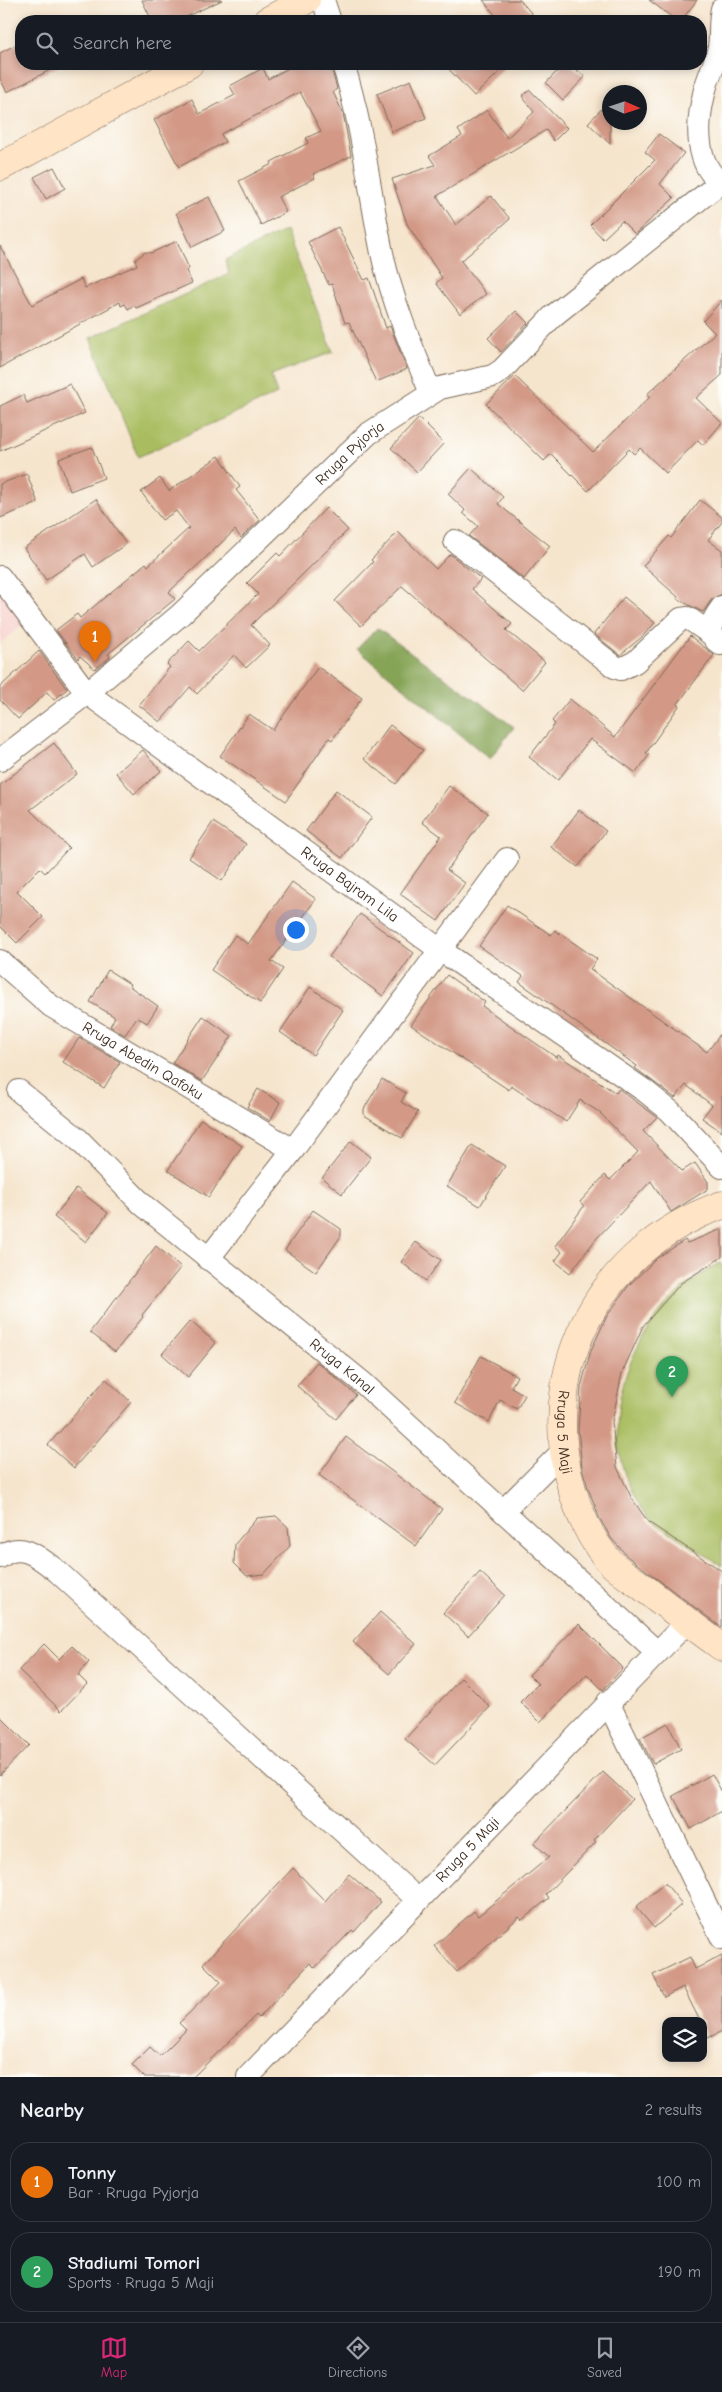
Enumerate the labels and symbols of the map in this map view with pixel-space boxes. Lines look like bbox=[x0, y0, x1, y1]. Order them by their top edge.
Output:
north arrow bbox=[602, 85, 647, 130]
street label: Rruga Pyjorja bbox=[312, 417, 388, 489]
pin: 1 bbox=[79, 621, 111, 662]
street label: Rruga Bajram Lila bbox=[297, 843, 402, 926]
your location bbox=[283, 917, 309, 943]
street label: Rruga Abedin Qafoku bbox=[79, 1018, 207, 1104]
street label: Rruga Kanal bbox=[306, 1334, 378, 1398]
pin: 2 bbox=[656, 1356, 688, 1397]
street label: Rruga 5 Maji bbox=[553, 1389, 577, 1476]
street label: Rruga 5 Maji bbox=[432, 1813, 503, 1886]

